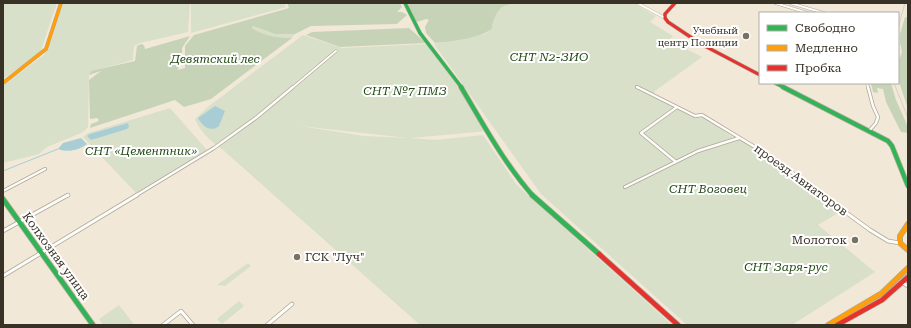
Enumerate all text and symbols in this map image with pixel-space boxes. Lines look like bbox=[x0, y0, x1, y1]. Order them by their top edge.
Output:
legend bbox=[759, 12, 899, 84]
text: Свободно bbox=[795, 21, 855, 35]
place label: Учебный центр Полиции bbox=[658, 25, 738, 48]
marker: Учебный центр Полиции bbox=[741, 31, 751, 41]
text: Медленно bbox=[795, 41, 858, 55]
park label: СНТ N2-ЗИО bbox=[510, 50, 588, 64]
park label: Девятский лес bbox=[169, 52, 261, 66]
text: Пробка bbox=[795, 61, 842, 75]
park label: СНТ №7 ПМЗ bbox=[363, 84, 447, 98]
street label: проезд Авиаторов bbox=[752, 141, 851, 219]
park label: СНТ «Цементник» bbox=[85, 144, 197, 158]
park label: СНТ Воговец bbox=[669, 182, 747, 196]
street label: Колхозная улица bbox=[20, 210, 93, 303]
place label: Молоток bbox=[792, 233, 847, 247]
marker: Молоток bbox=[850, 235, 860, 245]
place label: ГСК "Луч" bbox=[305, 250, 365, 264]
marker: ГСК "Луч" bbox=[292, 252, 302, 262]
park label: СНТ Заря-рус bbox=[744, 260, 829, 274]

